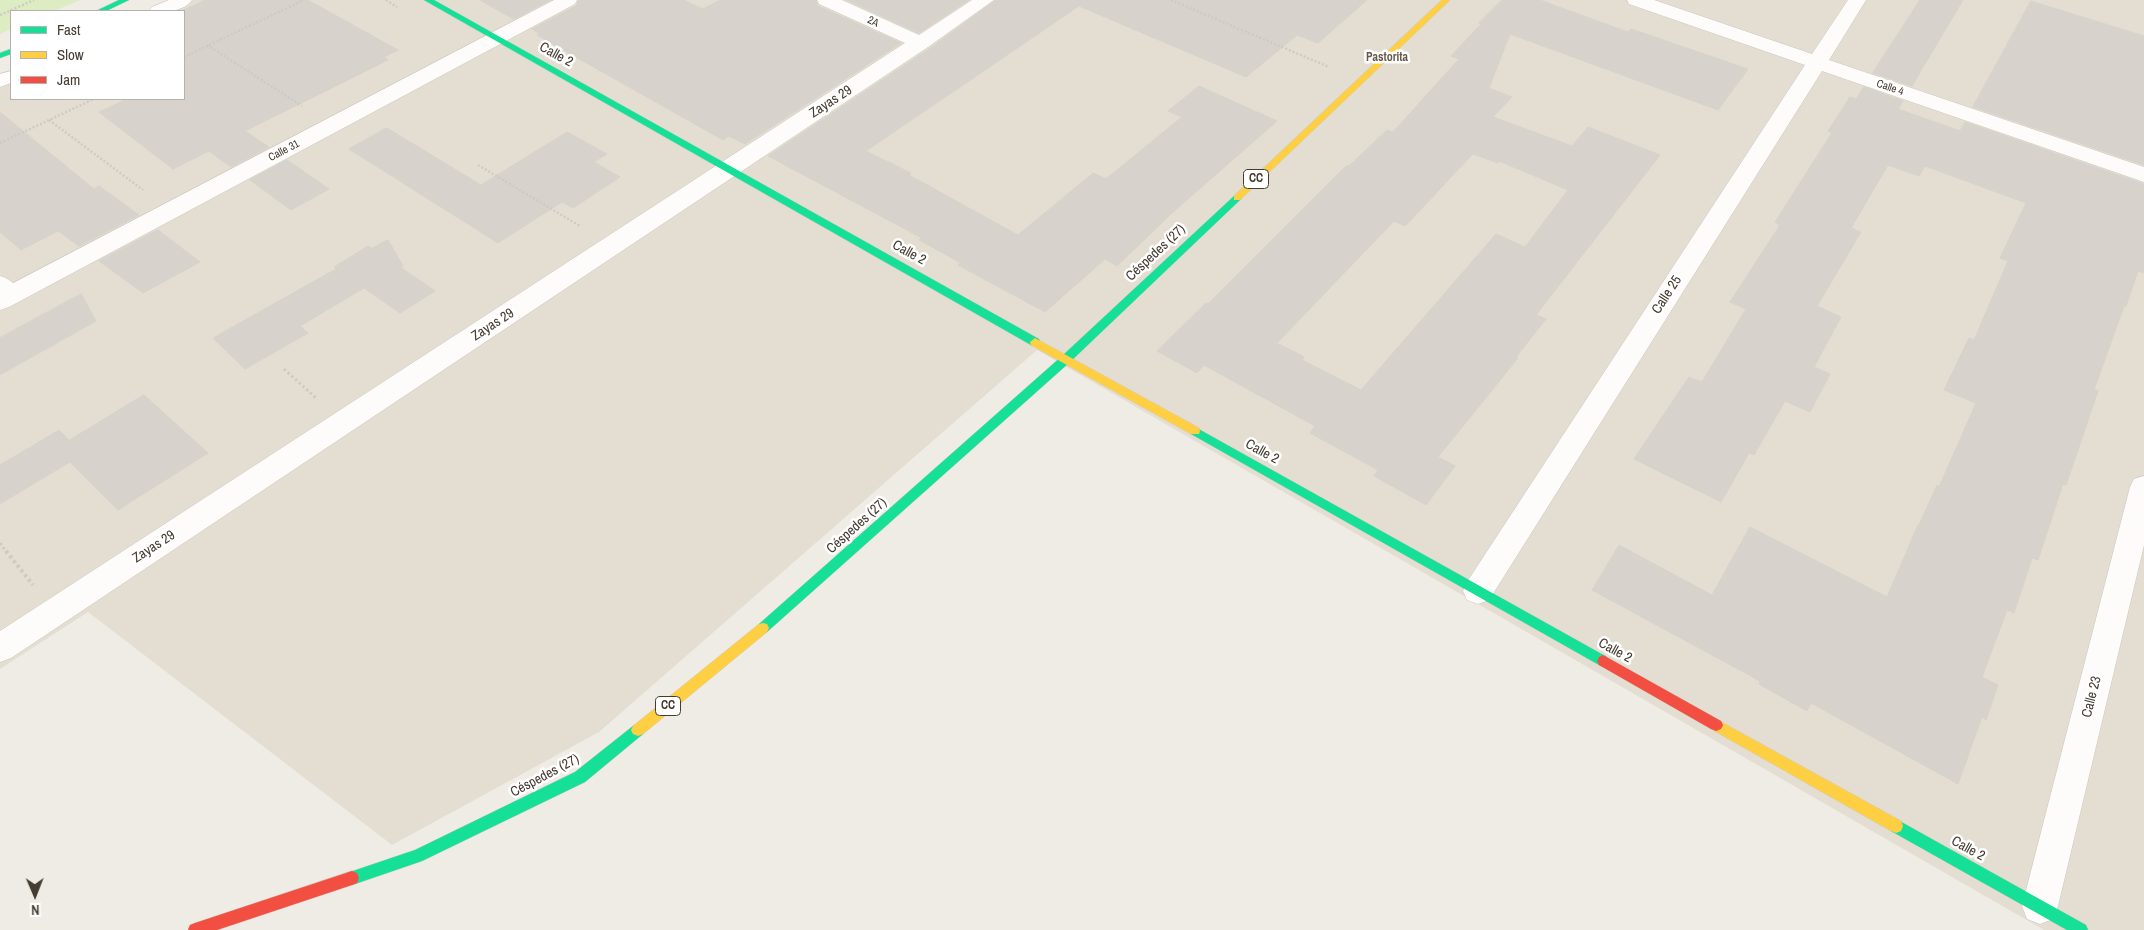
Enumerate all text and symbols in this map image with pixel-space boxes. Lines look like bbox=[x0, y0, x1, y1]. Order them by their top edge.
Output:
legend bbox=[10, 10, 185, 100]
street label: 2A bbox=[865, 14, 881, 30]
text: Fast bbox=[57, 19, 80, 40]
street label: Calle 2 bbox=[536, 39, 576, 71]
text: Slow bbox=[57, 44, 84, 65]
district label: Pastorita bbox=[1366, 51, 1408, 65]
text: Jam bbox=[57, 69, 80, 90]
street label: Calle 4 bbox=[1875, 77, 1905, 99]
street label: Zayas 29 bbox=[807, 82, 855, 122]
street label: Calle 31 bbox=[266, 137, 302, 165]
road number: CC bbox=[1244, 170, 1268, 188]
street label: Céspedes (27) bbox=[1123, 221, 1189, 285]
street label: Calle 2 bbox=[889, 237, 929, 269]
street label: Calle 25 bbox=[1648, 273, 1686, 317]
street label: Zayas 29 bbox=[469, 305, 517, 345]
street label: Calle 2 bbox=[1242, 436, 1282, 468]
street label: Céspedes (27) bbox=[823, 495, 891, 557]
street label: Zayas 29 bbox=[130, 527, 178, 567]
street label: Calle 2 bbox=[1595, 635, 1635, 667]
street label: Calle 23 bbox=[2079, 675, 2105, 719]
road number: CC bbox=[656, 696, 680, 716]
street label: Céspedes (27) bbox=[508, 751, 582, 801]
street label: Calle 2 bbox=[1948, 833, 1988, 865]
north arrow bbox=[10, 870, 60, 920]
text: N bbox=[31, 901, 40, 919]

